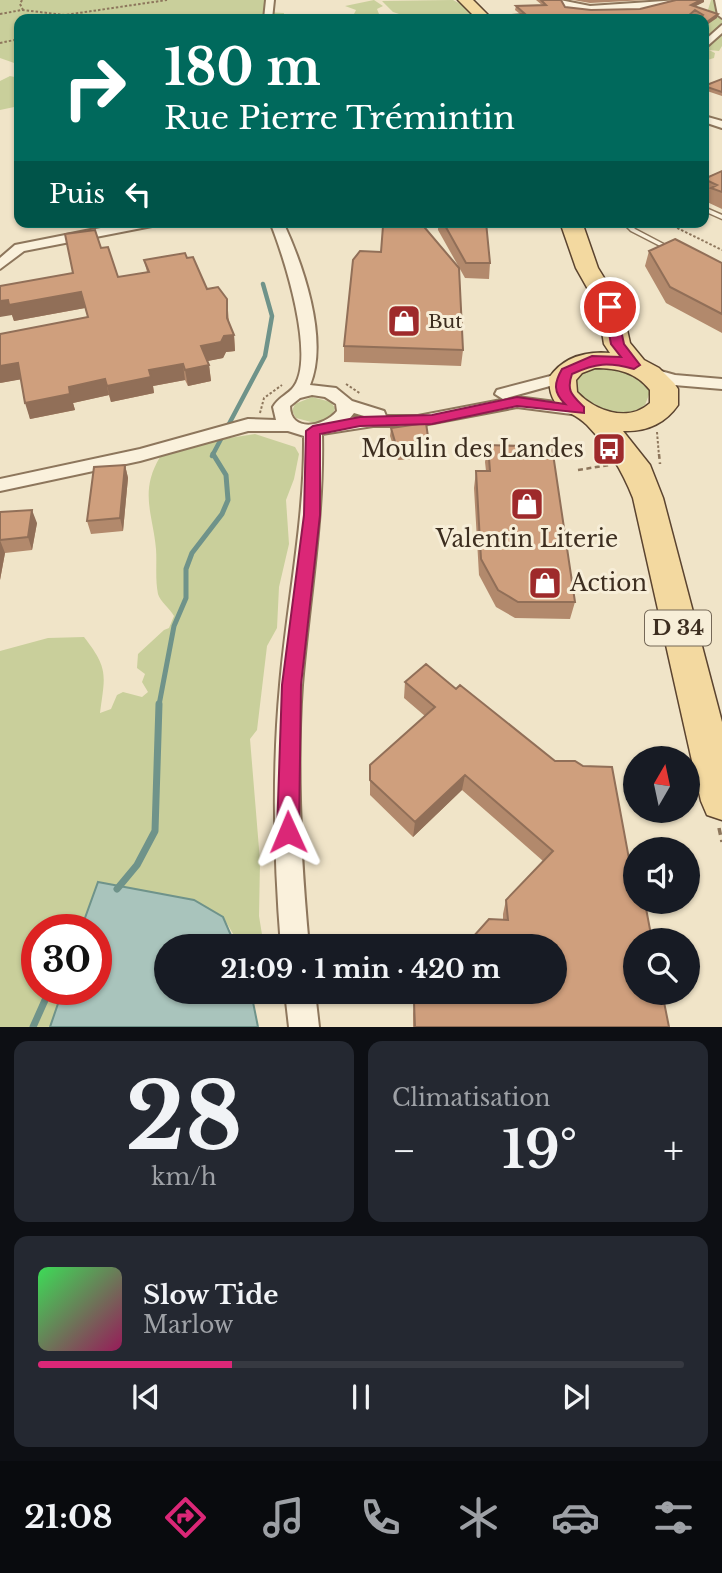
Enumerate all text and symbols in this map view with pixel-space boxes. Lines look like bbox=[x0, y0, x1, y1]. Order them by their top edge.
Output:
text: 180 m bbox=[164, 37, 321, 98]
icon: right bbox=[49, 42, 140, 133]
text: Rue Pierre Trémintin bbox=[164, 98, 515, 138]
icon: left bbox=[119, 175, 157, 213]
text: Puis bbox=[49, 178, 105, 210]
pin bbox=[580, 277, 640, 337]
icon: arrive bbox=[591, 288, 629, 326]
shop icon: But bbox=[385, 302, 423, 340]
place label: But bbox=[428, 310, 463, 333]
bus stop icon: Moulin des Landes bbox=[590, 430, 628, 468]
place label: Moulin des Landes bbox=[361, 435, 584, 463]
shop icon: Valentin Literie bbox=[508, 485, 546, 523]
place label: Valentin Literie bbox=[435, 525, 618, 553]
shop icon: Action bbox=[526, 564, 564, 602]
place label: Action bbox=[569, 569, 647, 597]
road number: D 34 bbox=[645, 610, 711, 646]
north arrow bbox=[623, 746, 700, 822]
map controls bbox=[623, 746, 700, 1005]
position arrow bbox=[251, 795, 325, 869]
button: sound bbox=[623, 837, 700, 914]
speed limit sign: 30 bbox=[21, 914, 112, 1005]
button: search bbox=[623, 928, 700, 1005]
text: 21:09 · 1 min · 420 m bbox=[221, 953, 500, 985]
text: 28 bbox=[125, 1061, 243, 1174]
text: Climatisation bbox=[392, 1084, 550, 1112]
text: 19° bbox=[502, 1118, 577, 1182]
text: − bbox=[392, 1127, 416, 1174]
text: + bbox=[663, 1127, 684, 1174]
text: km/h bbox=[151, 1163, 217, 1191]
text: Slow Tide bbox=[143, 1279, 279, 1311]
text: Marlow bbox=[143, 1311, 233, 1339]
icon: previous bbox=[127, 1378, 165, 1416]
icon: pause bbox=[342, 1378, 380, 1416]
icon: next bbox=[557, 1378, 595, 1416]
icon: directions bbox=[161, 1493, 210, 1542]
icon: music bbox=[259, 1493, 308, 1542]
icon: phone bbox=[356, 1493, 405, 1542]
icon: climate bbox=[454, 1493, 503, 1542]
icon: car bbox=[551, 1493, 600, 1542]
icon: filters bbox=[649, 1493, 698, 1542]
text: 21:08 bbox=[24, 1497, 113, 1537]

